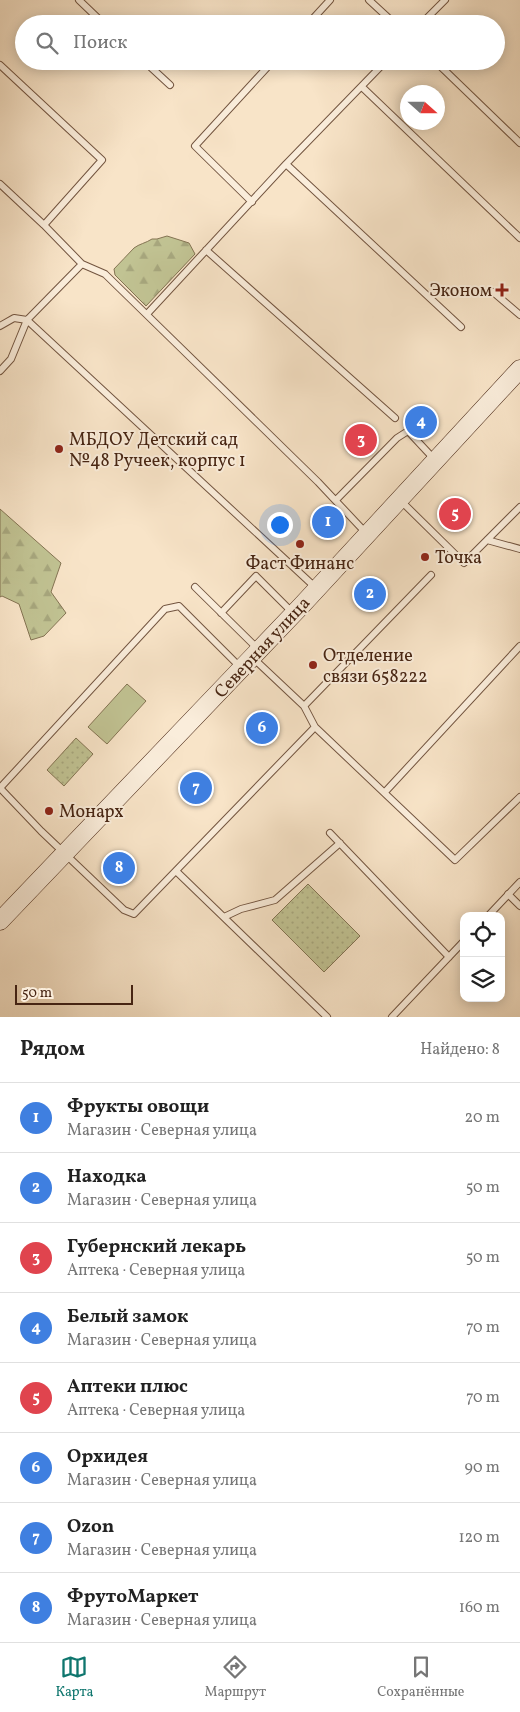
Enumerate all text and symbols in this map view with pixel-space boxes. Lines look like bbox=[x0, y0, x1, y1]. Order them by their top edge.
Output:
search box bbox=[15, 15, 505, 70]
icon: search bbox=[33, 29, 61, 57]
text: Поиск bbox=[73, 30, 127, 56]
north arrow bbox=[400, 85, 445, 130]
place label: Эконом bbox=[429, 279, 492, 304]
marker: Эконом bbox=[496, 284, 508, 296]
pin: 4 bbox=[405, 403, 437, 441]
pin: 3 bbox=[345, 421, 377, 459]
place label: МБДОУ Детский сад №48 Ручеек, корпус 1 bbox=[69, 428, 246, 474]
marker: МБДОУ Детский сад №48 Ручеек, корпус 1 bbox=[53, 443, 65, 455]
pin: 5 bbox=[439, 495, 471, 533]
pin: 1 bbox=[312, 503, 344, 541]
your location bbox=[267, 512, 293, 538]
marker: Фаст Финанс bbox=[294, 538, 306, 550]
place label: Точка bbox=[435, 546, 482, 571]
marker: Точка bbox=[419, 551, 431, 563]
place label: Фаст Финанс bbox=[246, 552, 354, 577]
pin: 2 bbox=[354, 575, 386, 613]
street label: Северная улица bbox=[209, 592, 317, 704]
place label: Отделение связи 658222 bbox=[323, 644, 428, 690]
marker: Отделение связи 658222 bbox=[307, 659, 319, 671]
pin: 6 bbox=[246, 709, 278, 747]
pin: 7 bbox=[180, 769, 212, 807]
place label: Монарх bbox=[59, 800, 124, 825]
marker: Монарх bbox=[43, 805, 55, 817]
pin: 8 bbox=[103, 849, 135, 887]
map controls bbox=[460, 912, 505, 1002]
button: locate bbox=[460, 912, 505, 957]
button: layers bbox=[460, 957, 505, 1002]
scale bar bbox=[15, 982, 132, 1005]
text: 50 m bbox=[22, 984, 52, 1003]
text: Рядом bbox=[20, 1035, 85, 1064]
text: Найдено: 8 bbox=[420, 1039, 500, 1061]
text: Фрукты овощи bbox=[67, 1094, 209, 1120]
text: 1 bbox=[33, 1107, 39, 1129]
text: 20 m bbox=[465, 1107, 500, 1129]
text: Магазин · Северная улица bbox=[67, 1120, 257, 1142]
text: Находка bbox=[67, 1164, 147, 1190]
text: 2 bbox=[32, 1177, 40, 1199]
text: 50 m bbox=[466, 1177, 500, 1199]
text: Магазин · Северная улица bbox=[67, 1190, 257, 1212]
text: Губернский лекарь bbox=[67, 1234, 246, 1260]
text: 3 bbox=[32, 1247, 40, 1269]
text: 50 m bbox=[466, 1247, 500, 1269]
text: Аптека · Северная улица bbox=[67, 1260, 245, 1282]
text: Белый замок bbox=[67, 1304, 188, 1330]
text: 4 bbox=[31, 1317, 41, 1339]
text: 70 m bbox=[466, 1317, 500, 1339]
text: Магазин · Северная улица bbox=[67, 1330, 257, 1352]
text: Аптеки плюс bbox=[67, 1374, 188, 1400]
text: 5 bbox=[32, 1387, 40, 1409]
text: 70 m bbox=[466, 1387, 500, 1409]
text: Аптека · Северная улица bbox=[67, 1400, 245, 1422]
text: Орхидея bbox=[67, 1444, 148, 1470]
text: 6 bbox=[32, 1457, 40, 1479]
text: 90 m bbox=[464, 1457, 500, 1479]
text: Магазин · Северная улица bbox=[67, 1470, 257, 1492]
text: Ozon bbox=[67, 1514, 114, 1540]
text: 7 bbox=[32, 1527, 40, 1549]
text: 120 m bbox=[458, 1527, 500, 1549]
text: Магазин · Северная улица bbox=[67, 1540, 257, 1562]
text: ФрутоМаркет bbox=[67, 1584, 199, 1610]
text: 8 bbox=[32, 1597, 40, 1619]
text: 160 m bbox=[459, 1597, 500, 1619]
text: Магазин · Северная улица bbox=[67, 1610, 257, 1632]
tab: Карта bbox=[55, 1653, 93, 1702]
tab: Маршрут bbox=[204, 1653, 266, 1702]
tab: Сохранённые bbox=[377, 1653, 465, 1702]

